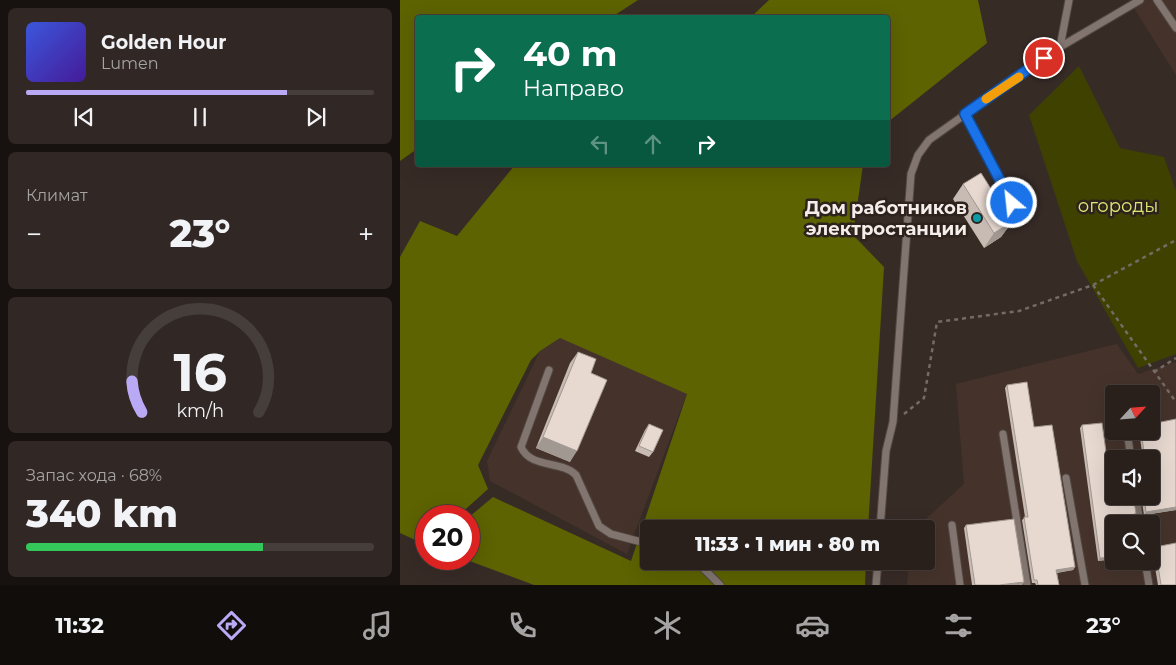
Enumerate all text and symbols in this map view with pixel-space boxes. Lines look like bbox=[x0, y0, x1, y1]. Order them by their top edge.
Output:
text: Golden Hour bbox=[101, 31, 227, 54]
text: 40 m bbox=[523, 32, 618, 75]
icon: right bbox=[440, 35, 505, 100]
pin bbox=[1023, 37, 1065, 79]
icon: arrive bbox=[1030, 44, 1058, 72]
text: Lumen bbox=[101, 54, 159, 73]
text: Направо bbox=[523, 75, 624, 102]
icon: previous bbox=[70, 103, 98, 131]
icon: pause bbox=[186, 103, 214, 131]
icon: next bbox=[302, 103, 330, 131]
icon: left bbox=[586, 130, 614, 158]
icon: ahead bbox=[639, 130, 667, 158]
icon: right bbox=[692, 130, 720, 158]
position arrow bbox=[985, 176, 1037, 228]
text: Климат bbox=[26, 186, 88, 205]
park label: огороды bbox=[1078, 195, 1158, 217]
place label: Дом работников электростанции bbox=[805, 197, 967, 240]
text: 23° bbox=[170, 210, 230, 257]
marker: Дом работников электростанции bbox=[971, 212, 983, 224]
text: − bbox=[26, 217, 42, 251]
text: + bbox=[358, 217, 374, 251]
text: 16 bbox=[173, 341, 227, 404]
north arrow bbox=[1105, 385, 1160, 440]
map controls bbox=[1105, 385, 1160, 570]
text: km/h bbox=[176, 400, 224, 421]
button: sound bbox=[1105, 450, 1160, 505]
text: Запас хода · 68% bbox=[26, 466, 162, 485]
text: 340 km bbox=[26, 490, 178, 537]
speed limit sign: 20 bbox=[415, 505, 480, 570]
button: search bbox=[1105, 515, 1160, 570]
text: 11:33 · 1 мин · 80 m bbox=[695, 533, 880, 556]
icon: directions bbox=[214, 608, 249, 643]
icon: music bbox=[360, 608, 395, 643]
icon: phone bbox=[505, 608, 540, 643]
icon: climate bbox=[650, 608, 685, 643]
icon: car bbox=[795, 608, 830, 643]
icon: filters bbox=[941, 608, 976, 643]
text: 11:32 bbox=[55, 612, 104, 639]
text: 23° bbox=[1086, 612, 1121, 639]

